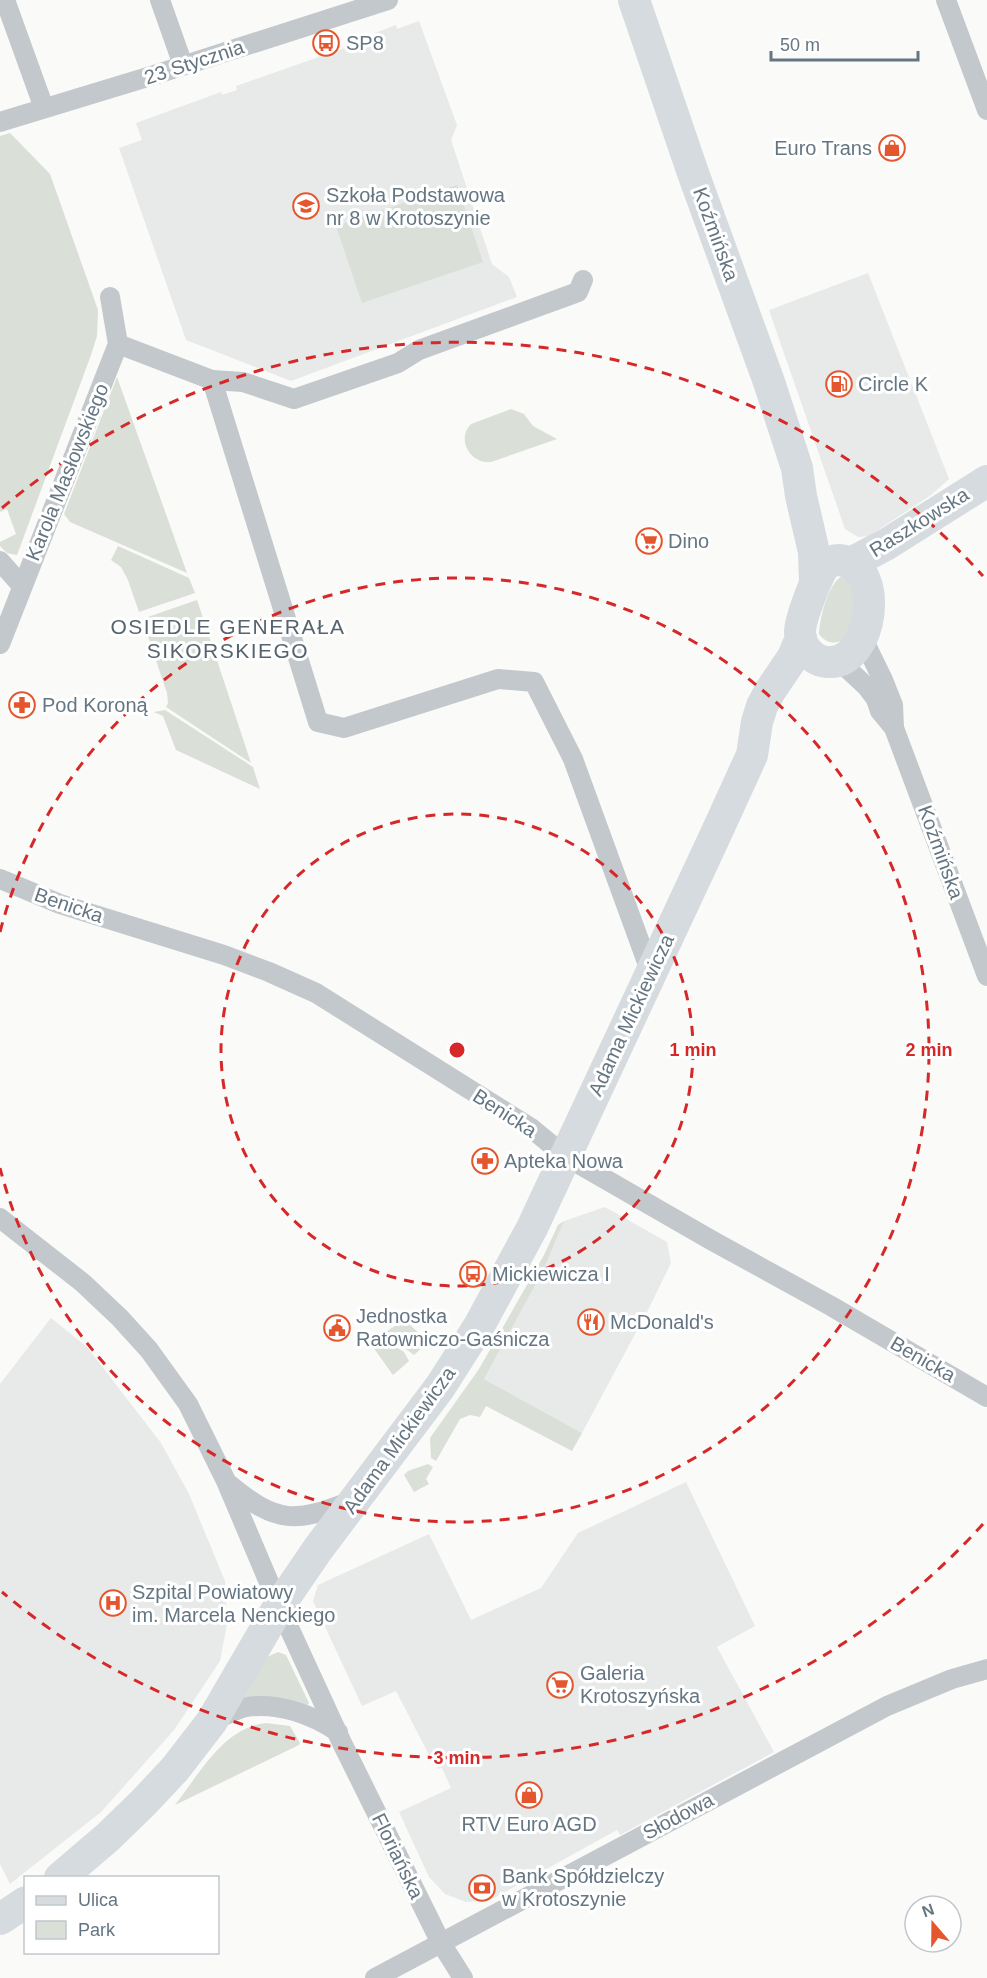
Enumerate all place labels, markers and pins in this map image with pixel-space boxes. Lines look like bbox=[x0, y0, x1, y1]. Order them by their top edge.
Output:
bus stop icon: SP8 bbox=[311, 28, 341, 58]
place label: SP8 bbox=[346, 32, 384, 54]
shop icon: Euro Trans bbox=[877, 133, 907, 163]
place label: Euro Trans bbox=[774, 137, 872, 159]
place label: Szkoła Podstawowa nr 8 w Krotoszynie bbox=[326, 184, 506, 229]
school or university icon: Szkoła Podstawowa nr 8 w Krotoszynie bbox=[291, 191, 321, 221]
fuel station icon: Circle K bbox=[824, 369, 854, 399]
place label: Circle K bbox=[858, 373, 929, 395]
supermarket icon: Dino bbox=[634, 526, 664, 556]
place label: Dino bbox=[668, 530, 709, 552]
pharmacy icon: Pod Koroną bbox=[7, 690, 37, 720]
place label: Pod Koroną bbox=[42, 694, 149, 716]
centre of rings bbox=[447, 1040, 467, 1060]
pharmacy icon: Apteka Nowa bbox=[470, 1146, 500, 1176]
place label: Apteka Nowa bbox=[504, 1150, 624, 1172]
bus stop icon: Mickiewicza I bbox=[458, 1259, 488, 1289]
place label: Mickiewicza I bbox=[492, 1263, 610, 1285]
place label: Jednostka Ratowniczo-Gaśnicza bbox=[356, 1305, 550, 1350]
restaurant icon: McDonald's bbox=[576, 1307, 606, 1337]
place label: McDonald's bbox=[610, 1311, 714, 1333]
public building icon: Jednostka Ratowniczo-Gaśnicza bbox=[322, 1313, 352, 1343]
place label: Szpital Powiatowy im. Marcela Nenckiego bbox=[132, 1581, 335, 1626]
hospital icon: Szpital Powiatowy im. Marcela Nenckiego bbox=[98, 1588, 128, 1618]
place label: Galeria Krotoszyńska bbox=[580, 1662, 701, 1707]
supermarket icon: Galeria Krotoszyńska bbox=[545, 1670, 575, 1700]
shop icon: RTV Euro AGD bbox=[514, 1780, 544, 1810]
place label: RTV Euro AGD bbox=[461, 1813, 597, 1835]
place label: Bank Spółdzielczy w Krotoszynie bbox=[501, 1865, 664, 1910]
bank icon: Bank Spółdzielczy w Krotoszynie bbox=[467, 1873, 497, 1903]

